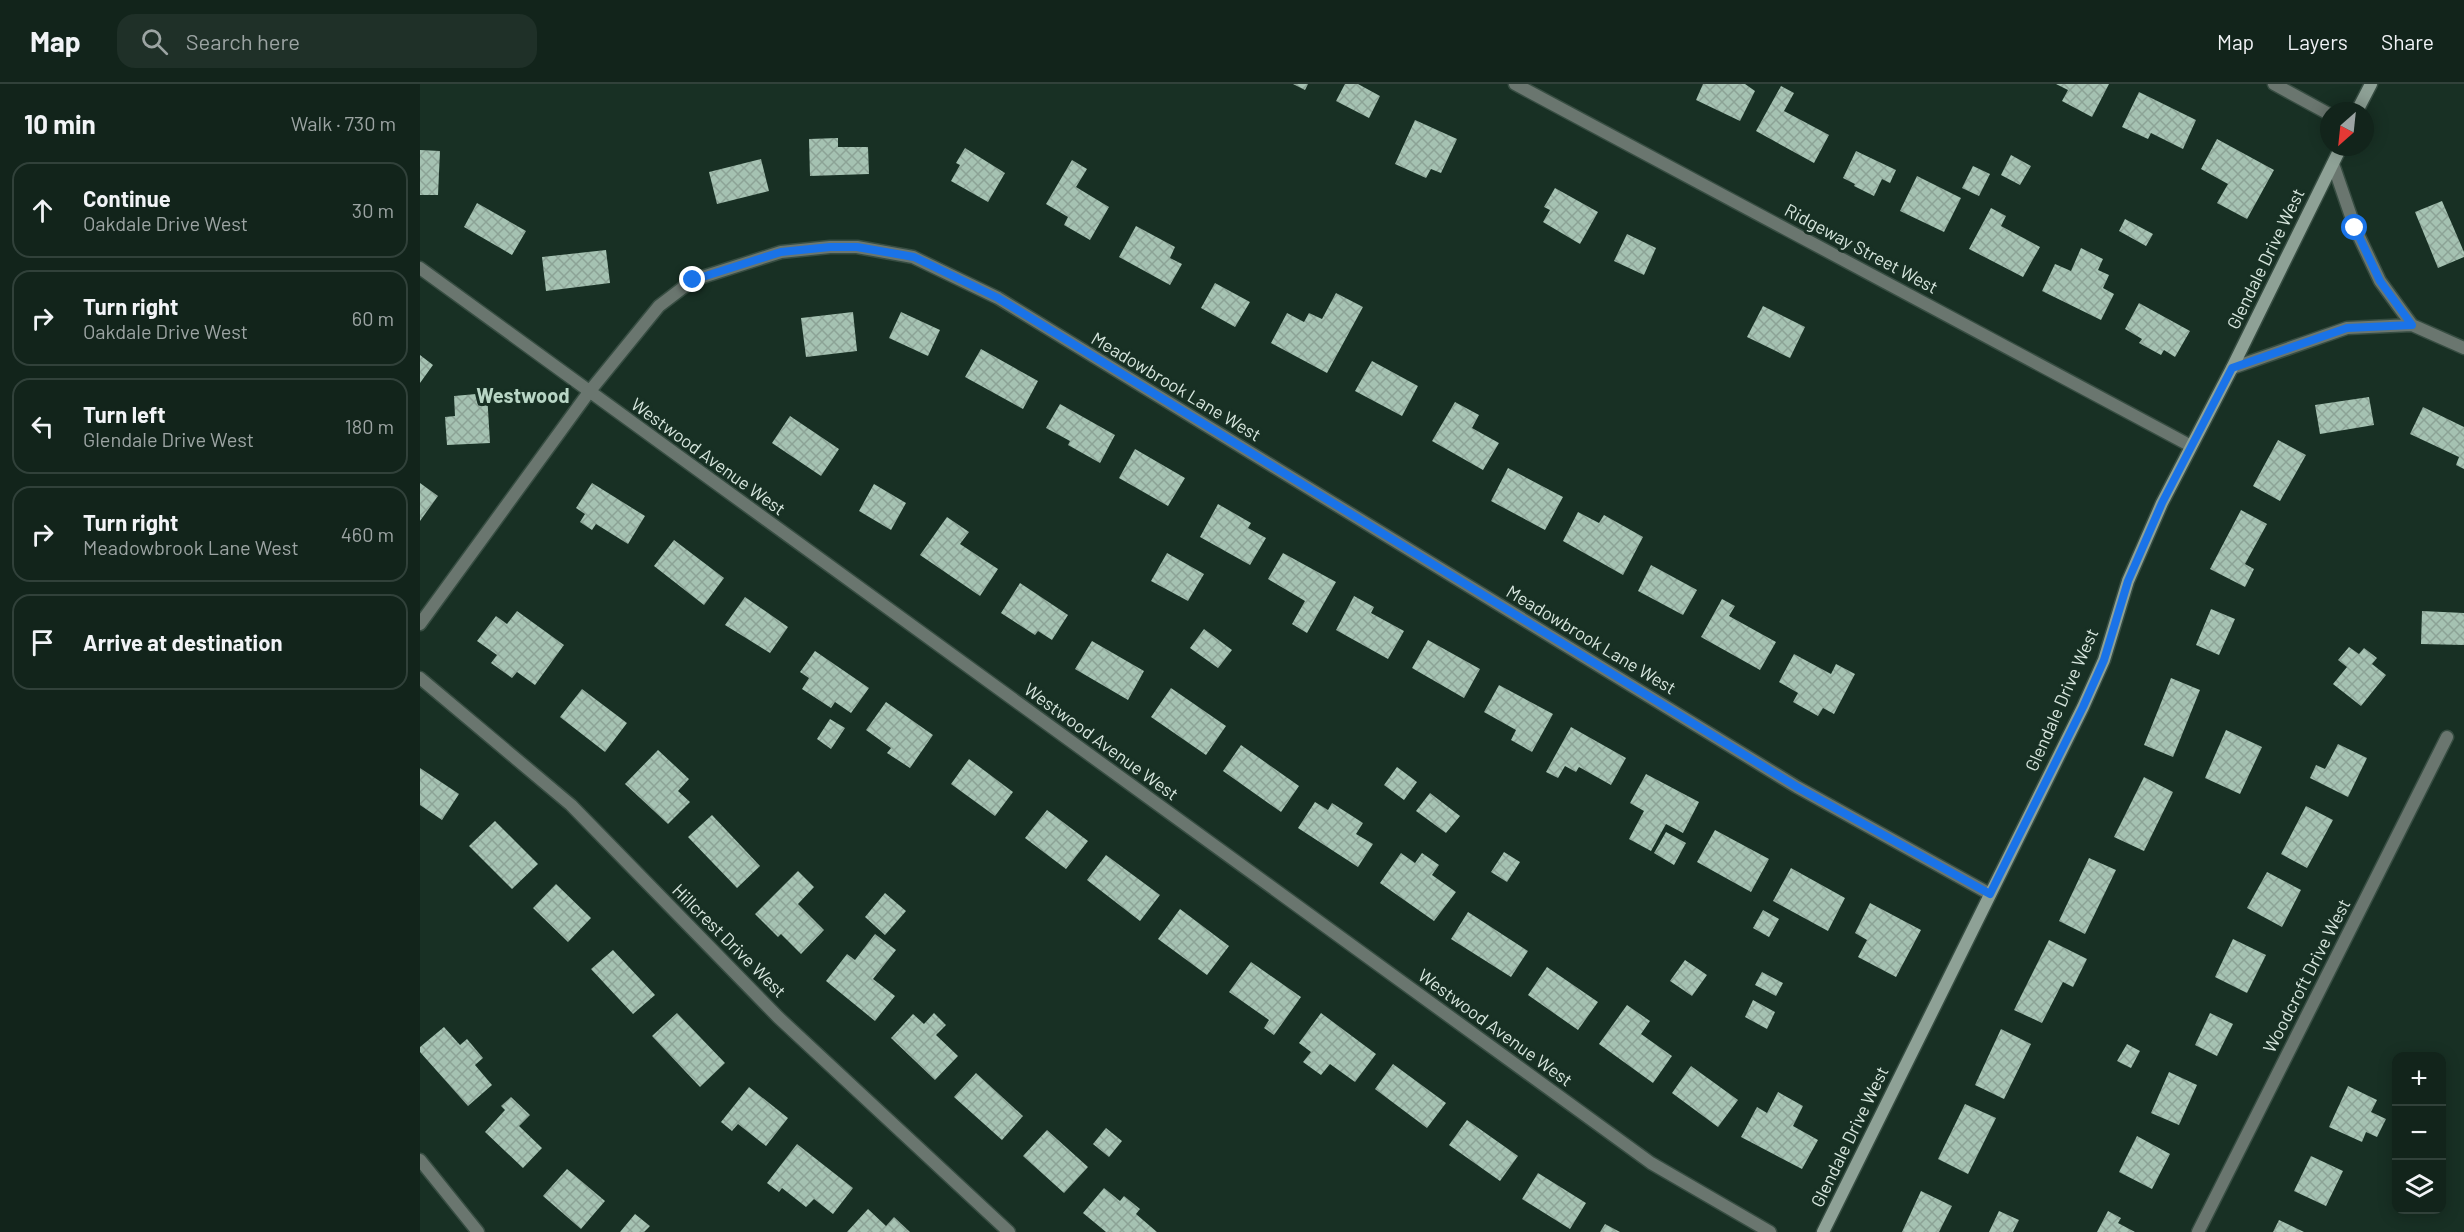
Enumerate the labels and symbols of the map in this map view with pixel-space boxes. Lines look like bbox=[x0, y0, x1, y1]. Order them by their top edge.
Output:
north arrow bbox=[2320, 102, 2374, 156]
street label: Glendale Drive West bbox=[2221, 185, 2309, 333]
street label: Ridgeway Street West bbox=[1781, 198, 1942, 298]
route start bbox=[2341, 214, 2367, 240]
route end bbox=[679, 266, 705, 292]
street label: Meadowbrook Lane West bbox=[1088, 327, 1265, 446]
district label: Westwood bbox=[476, 383, 570, 407]
street label: Westwood Avenue West bbox=[627, 393, 790, 520]
street label: Meadowbrook Lane West bbox=[1503, 580, 1680, 699]
street label: Glendale Drive West bbox=[2020, 625, 2102, 774]
street label: Westwood Avenue West bbox=[1020, 678, 1183, 805]
street label: Hillcrest Drive West bbox=[668, 879, 791, 1002]
street label: Woodcroft Drive West bbox=[2258, 895, 2354, 1056]
street label: Westwood Avenue West bbox=[1414, 964, 1577, 1091]
street label: Glendale Drive West bbox=[1805, 1063, 1893, 1211]

